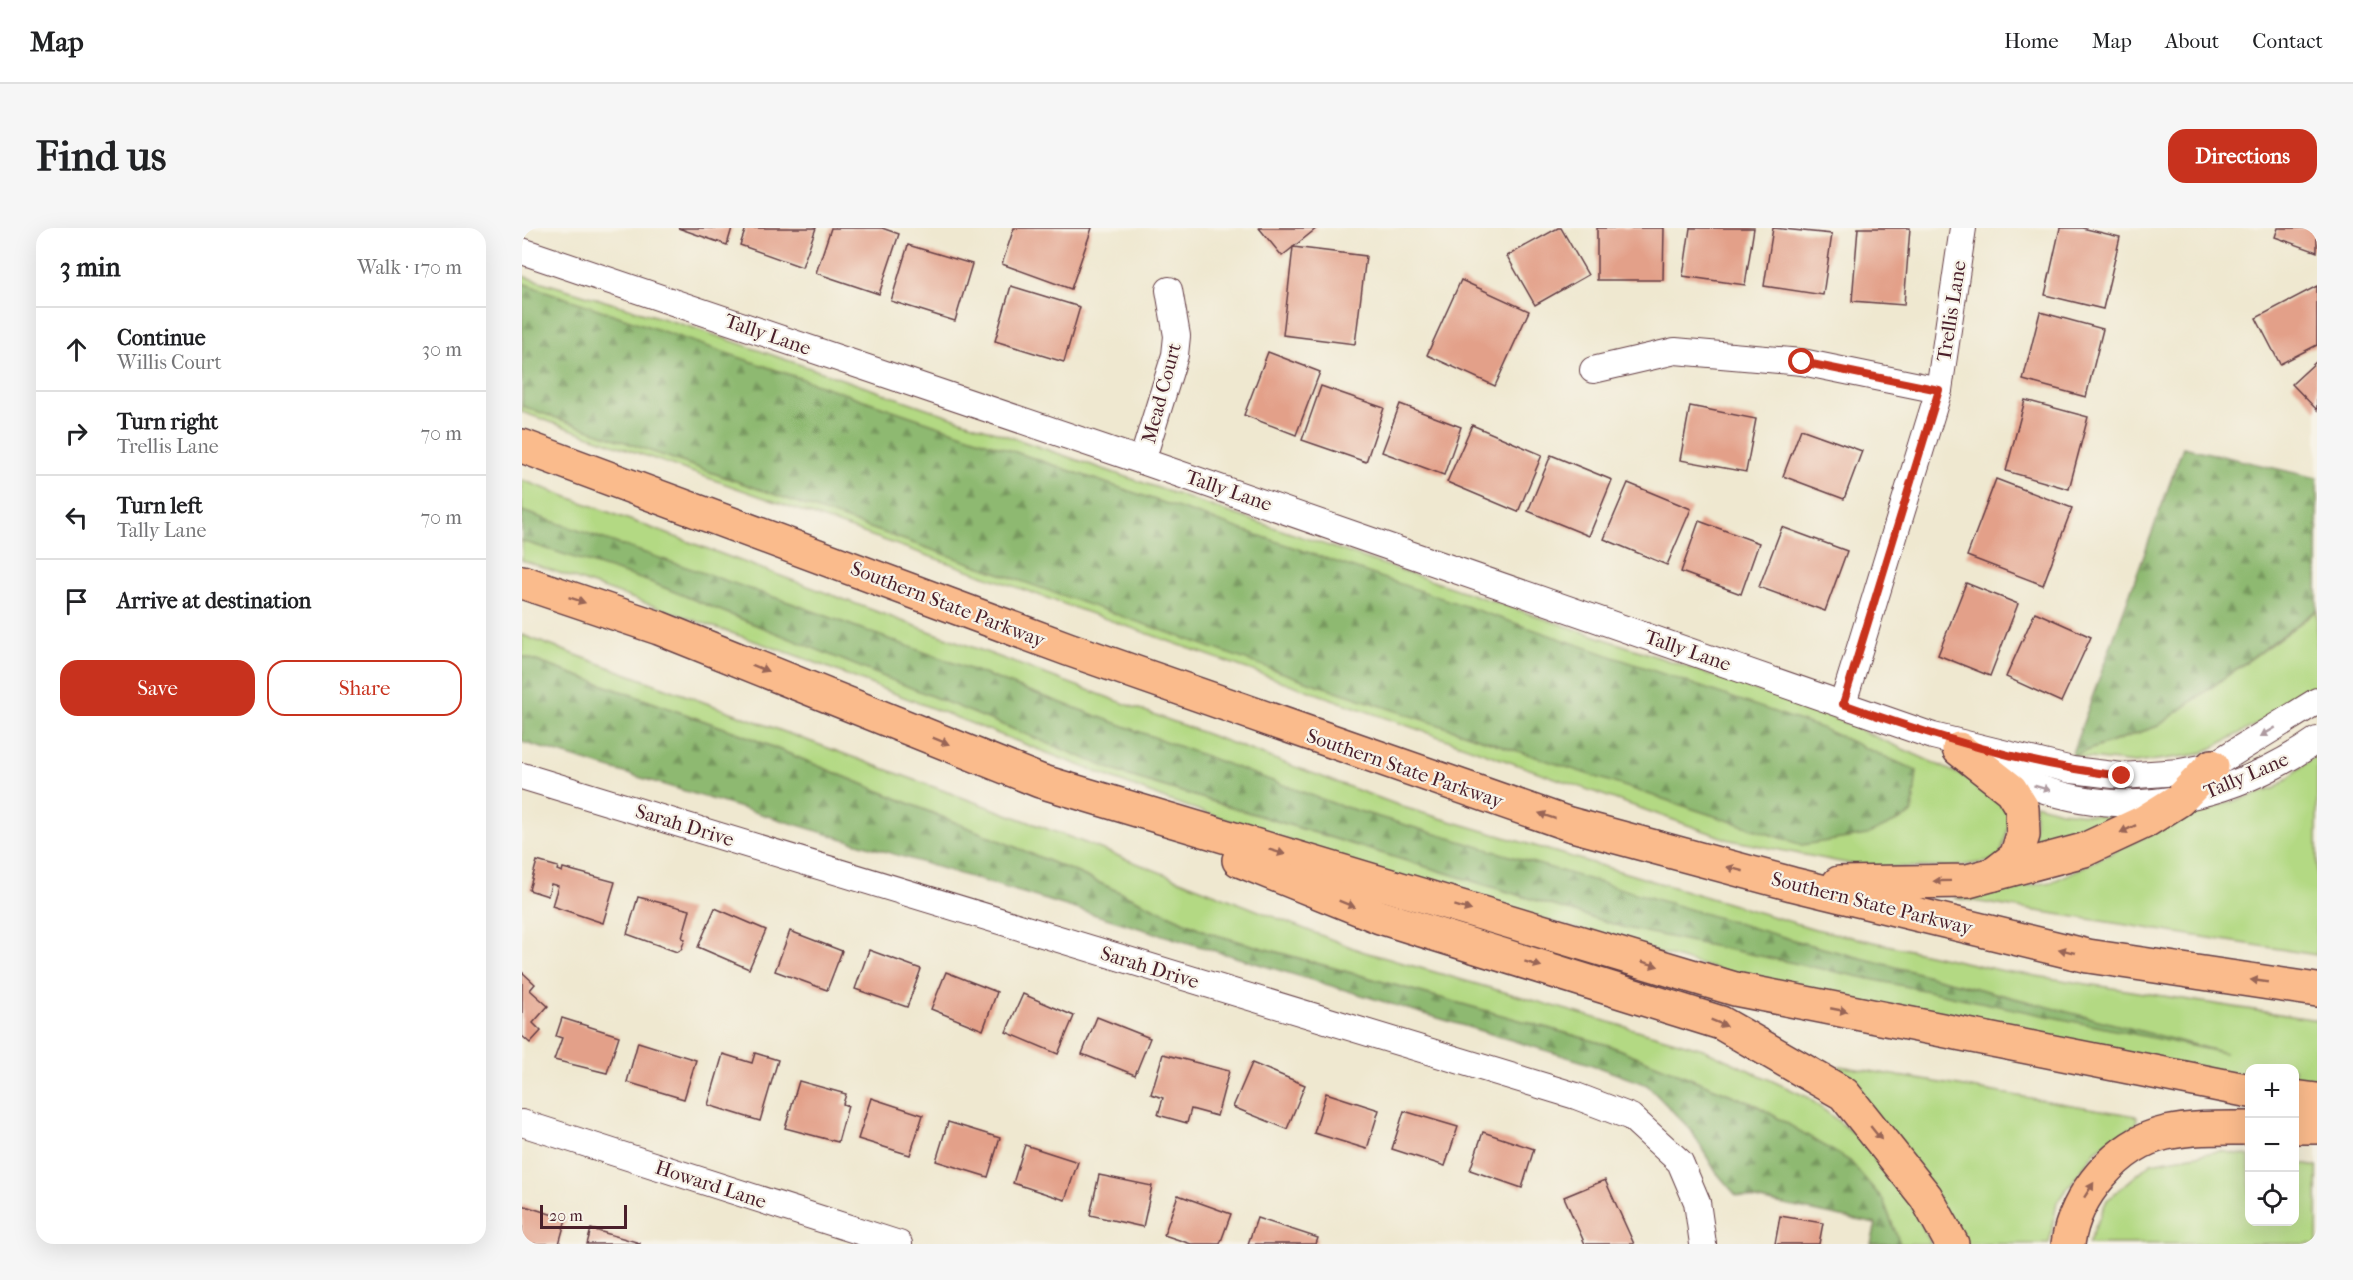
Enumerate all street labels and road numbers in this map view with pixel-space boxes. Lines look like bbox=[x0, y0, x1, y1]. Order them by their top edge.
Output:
street label: Trellis Lane bbox=[1932, 259, 1971, 363]
street label: Tally Lane bbox=[722, 309, 814, 360]
street label: Mead Court bbox=[1137, 340, 1186, 446]
street label: Tally Lane bbox=[1183, 465, 1275, 516]
street label: Southern State Parkway bbox=[847, 557, 1049, 653]
street label: Tally Lane bbox=[1642, 625, 1734, 676]
street label: Southern State Parkway bbox=[1304, 724, 1507, 813]
street label: Tally Lane bbox=[2201, 747, 2292, 804]
street label: Sarah Drive bbox=[633, 800, 737, 851]
street label: Southern State Parkway bbox=[1769, 867, 1976, 940]
street label: Sarah Drive bbox=[1098, 942, 1202, 993]
street label: Howard Lane bbox=[652, 1156, 769, 1213]

